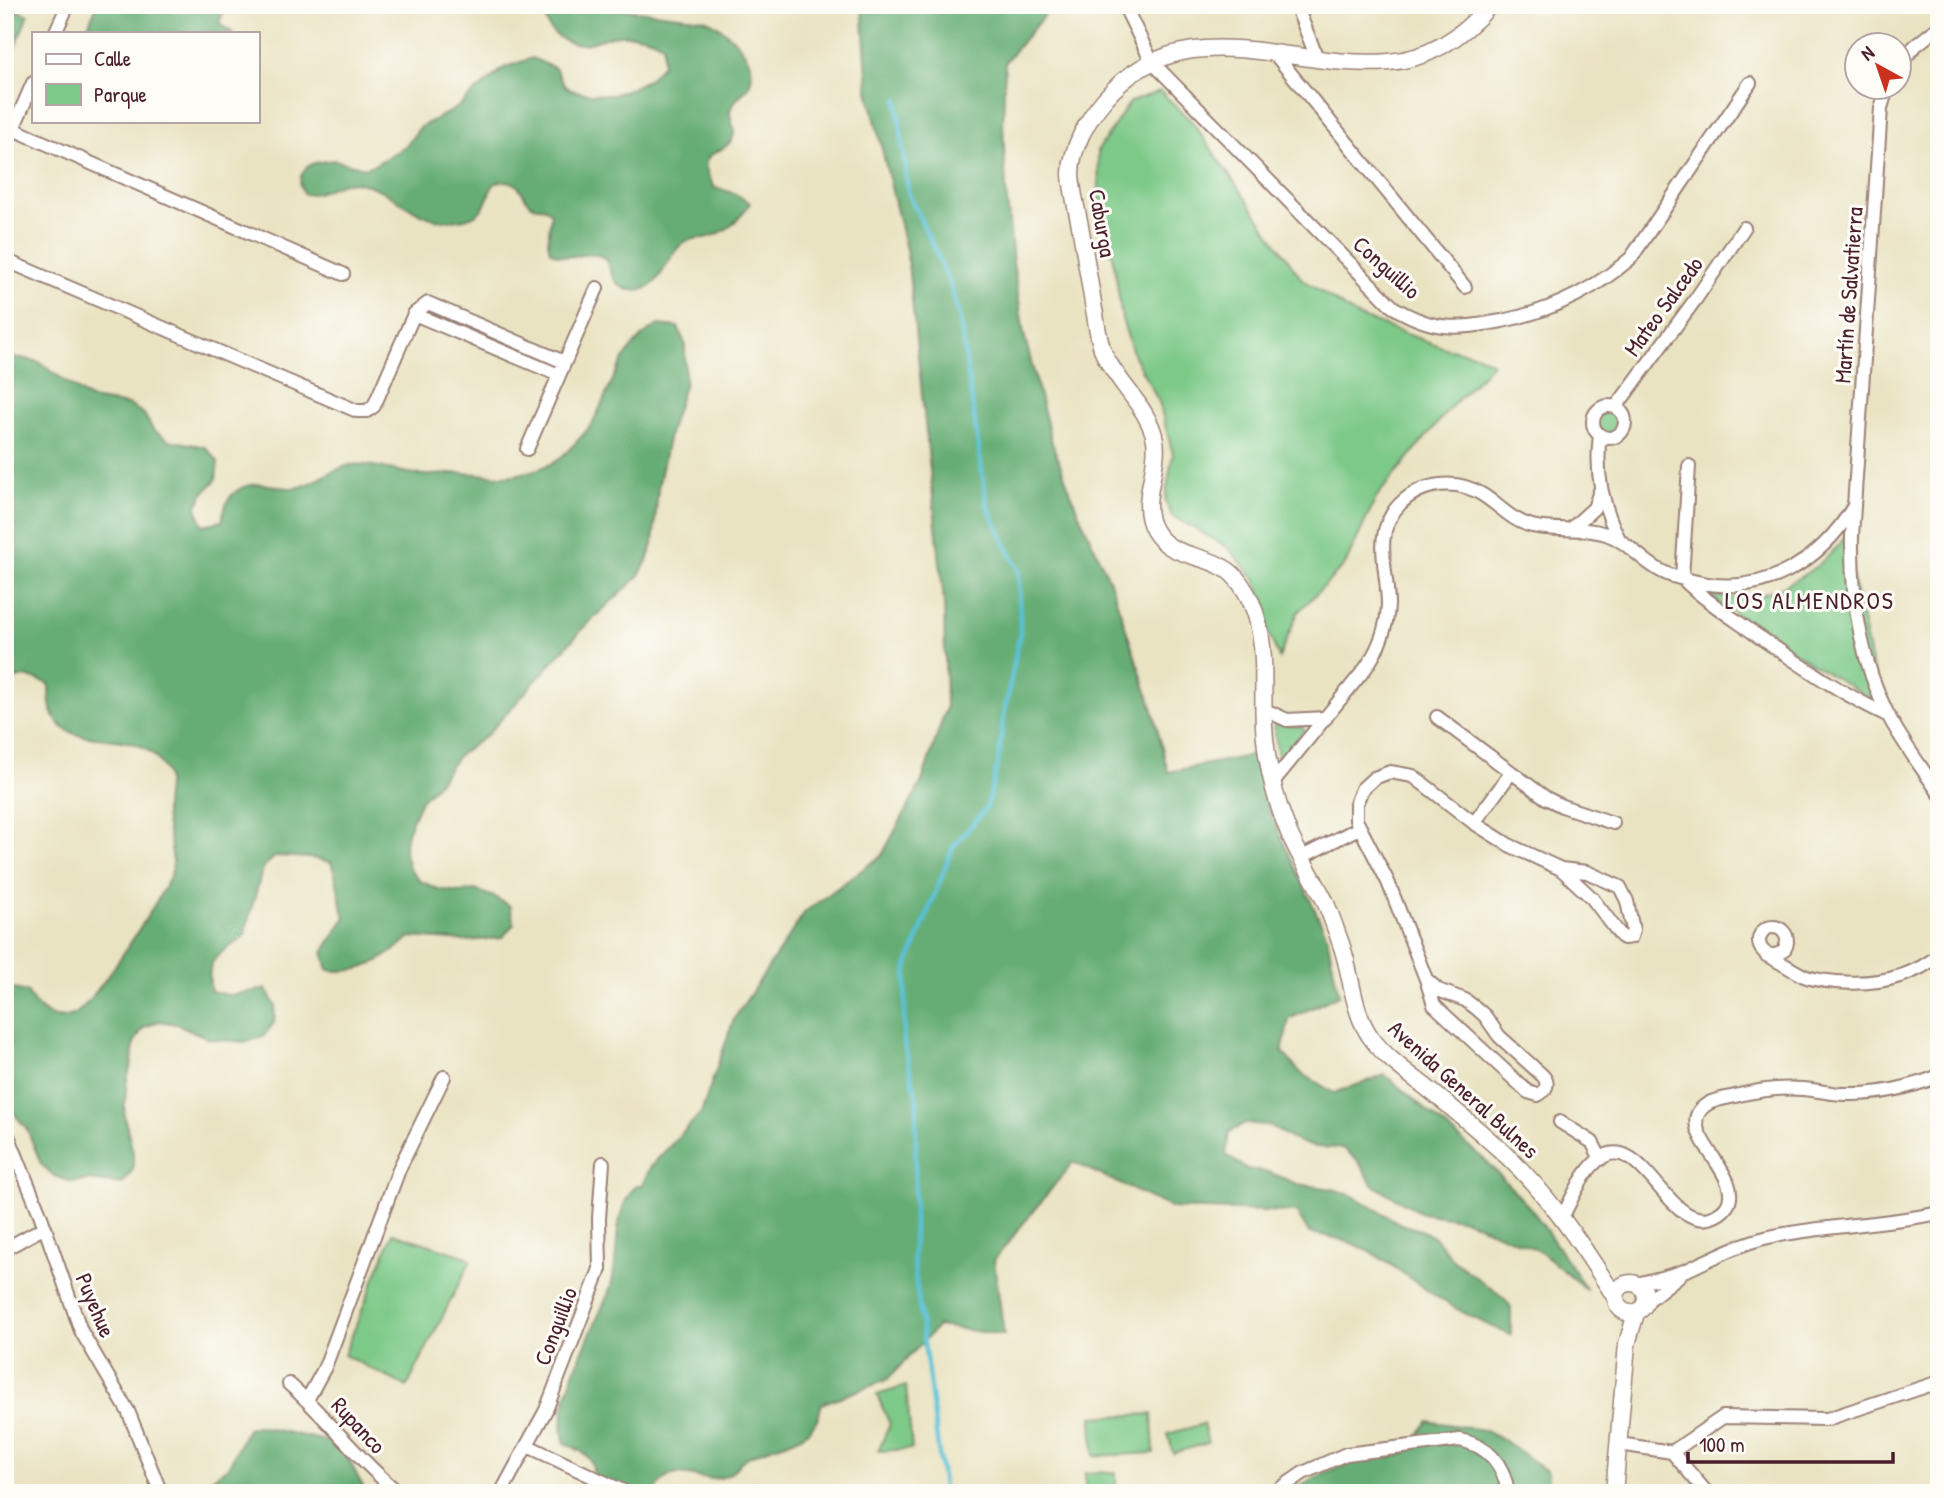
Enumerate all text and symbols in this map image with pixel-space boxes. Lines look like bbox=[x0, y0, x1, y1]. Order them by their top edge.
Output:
legend bbox=[32, 32, 259, 122]
north arrow bbox=[1842, 32, 1912, 102]
text: N bbox=[1855, 40, 1879, 66]
text: Calle bbox=[94, 44, 131, 73]
text: Parque bbox=[94, 80, 147, 109]
street label: Caburga bbox=[1082, 187, 1124, 259]
street label: Martín de Salvatierra bbox=[1826, 206, 1870, 384]
street label: Conguillio bbox=[1346, 228, 1428, 306]
street label: Mateo Salcedo bbox=[1616, 250, 1710, 362]
district label: LOS ALMENDROS bbox=[1725, 584, 1895, 616]
street label: Avenida General Bulnes bbox=[1382, 1013, 1546, 1165]
street label: Puyehue bbox=[69, 1268, 123, 1342]
street label: Conguillio bbox=[526, 1283, 584, 1369]
street label: Rupanco bbox=[325, 1390, 393, 1460]
scale bar bbox=[1688, 1421, 1893, 1465]
text: 100 m bbox=[1699, 1430, 1745, 1459]

